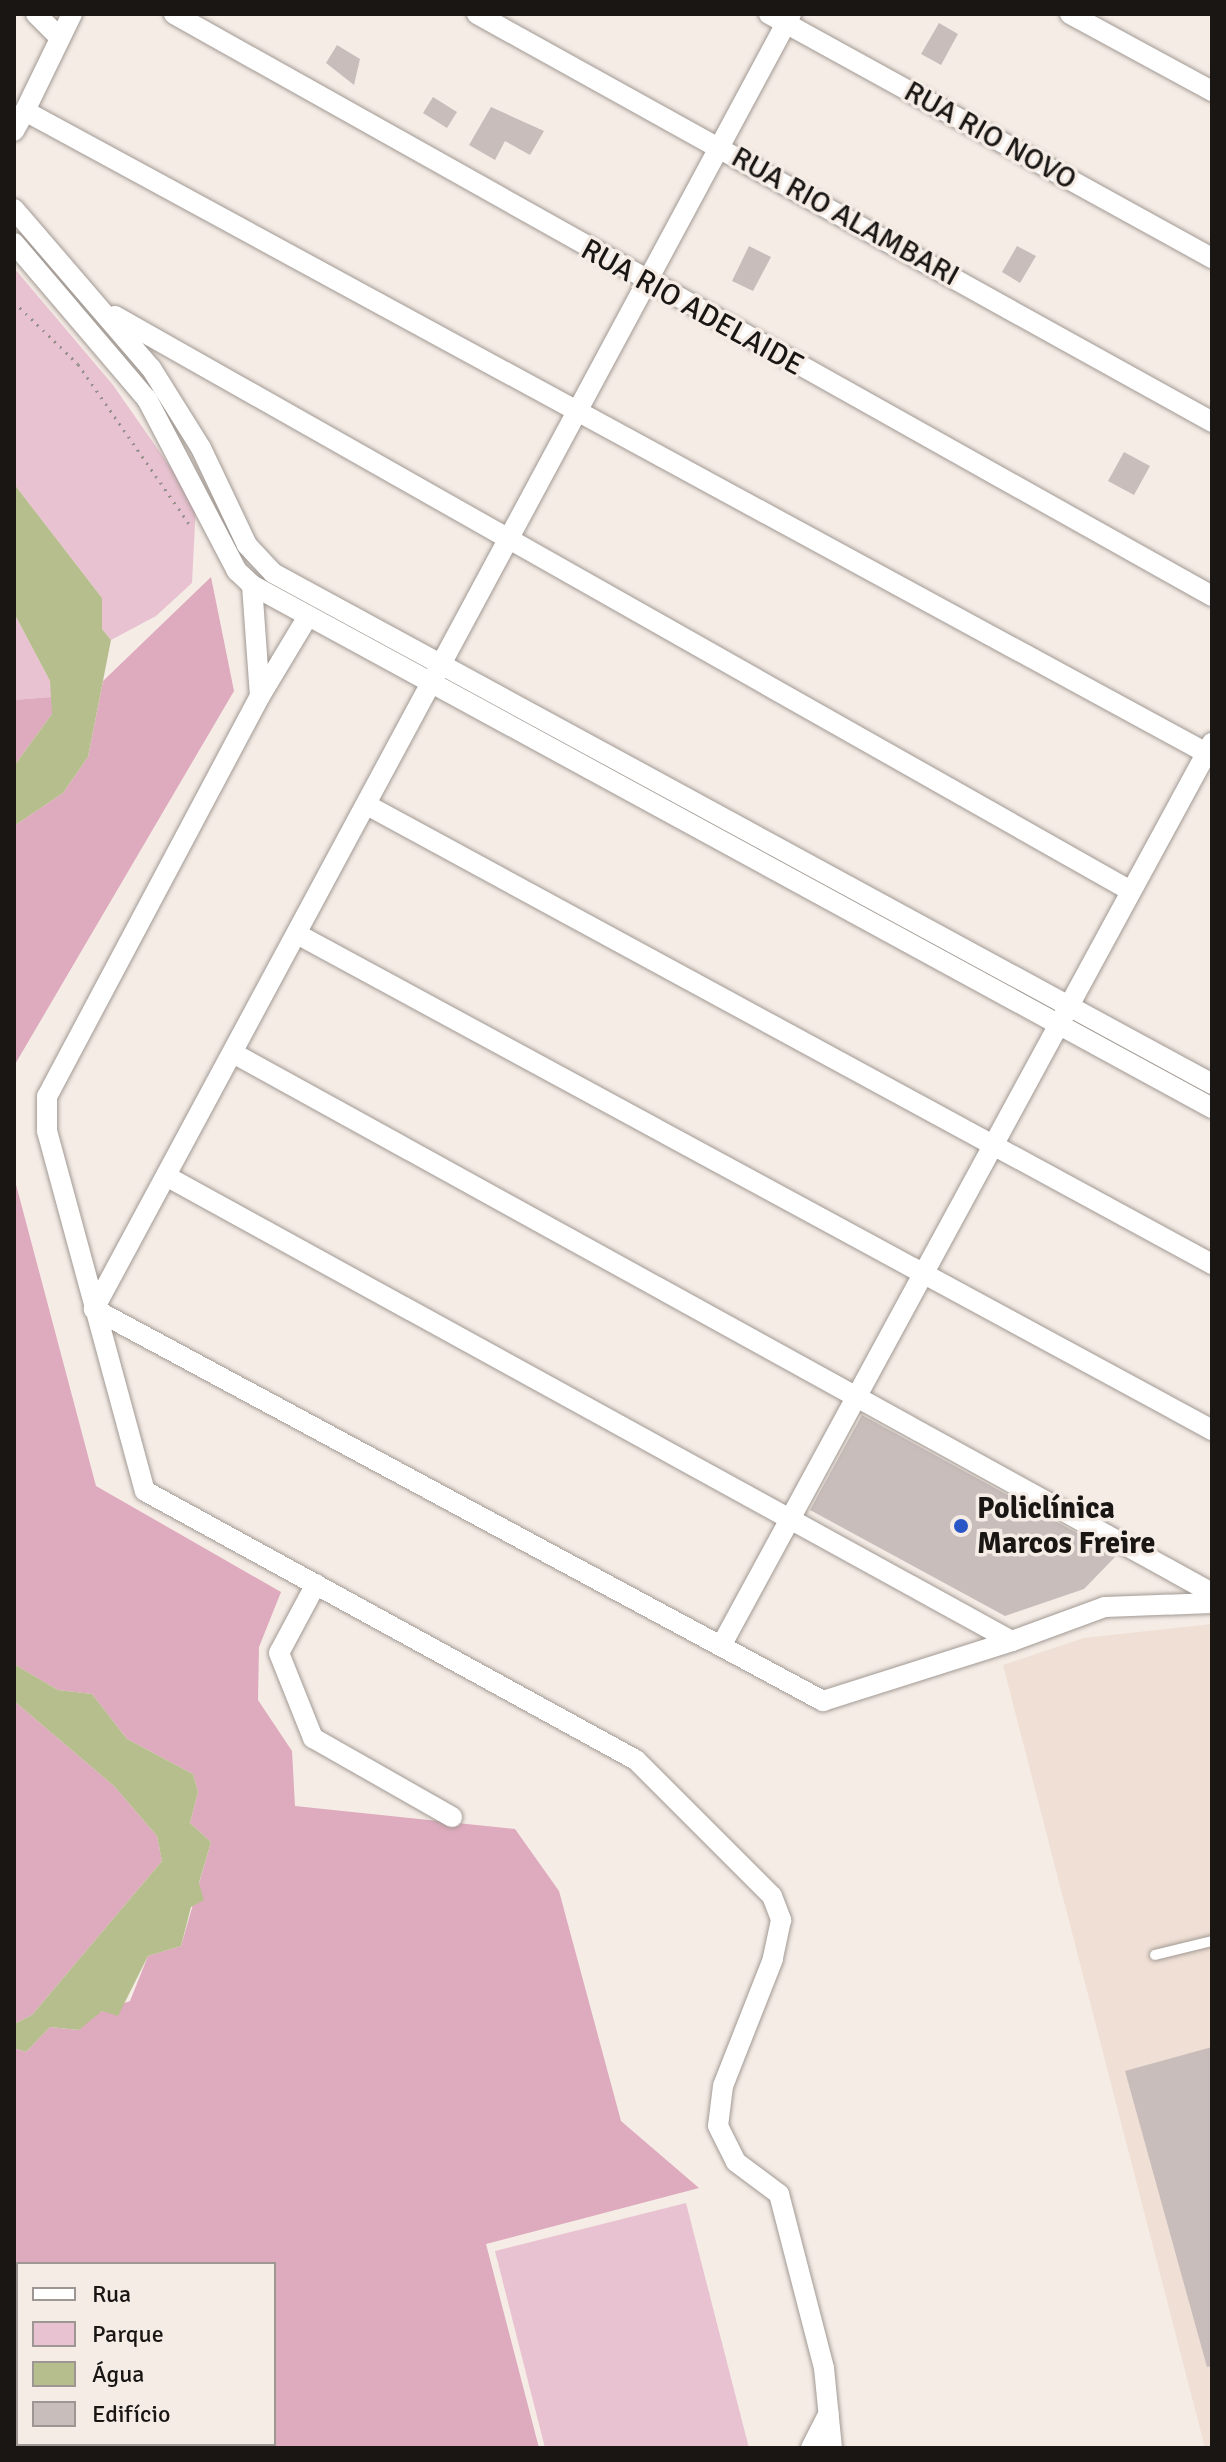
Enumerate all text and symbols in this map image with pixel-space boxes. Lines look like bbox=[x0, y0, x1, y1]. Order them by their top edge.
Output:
street label: RUA RIO NOVO bbox=[898, 74, 1082, 198]
street label: RUA RIO ALAMBARI bbox=[725, 139, 965, 295]
street label: RUA RIO ADELAIDE bbox=[574, 232, 810, 384]
place label: Policlínica Marcos Freire bbox=[977, 1491, 1155, 1562]
marker: Policlínica Marcos Freire bbox=[952, 1517, 970, 1535]
legend bbox=[16, 2262, 276, 2446]
text: Rua bbox=[92, 2279, 131, 2309]
text: Parque bbox=[92, 2319, 164, 2349]
text: Água bbox=[92, 2359, 144, 2389]
text: Edifício bbox=[92, 2399, 170, 2429]

